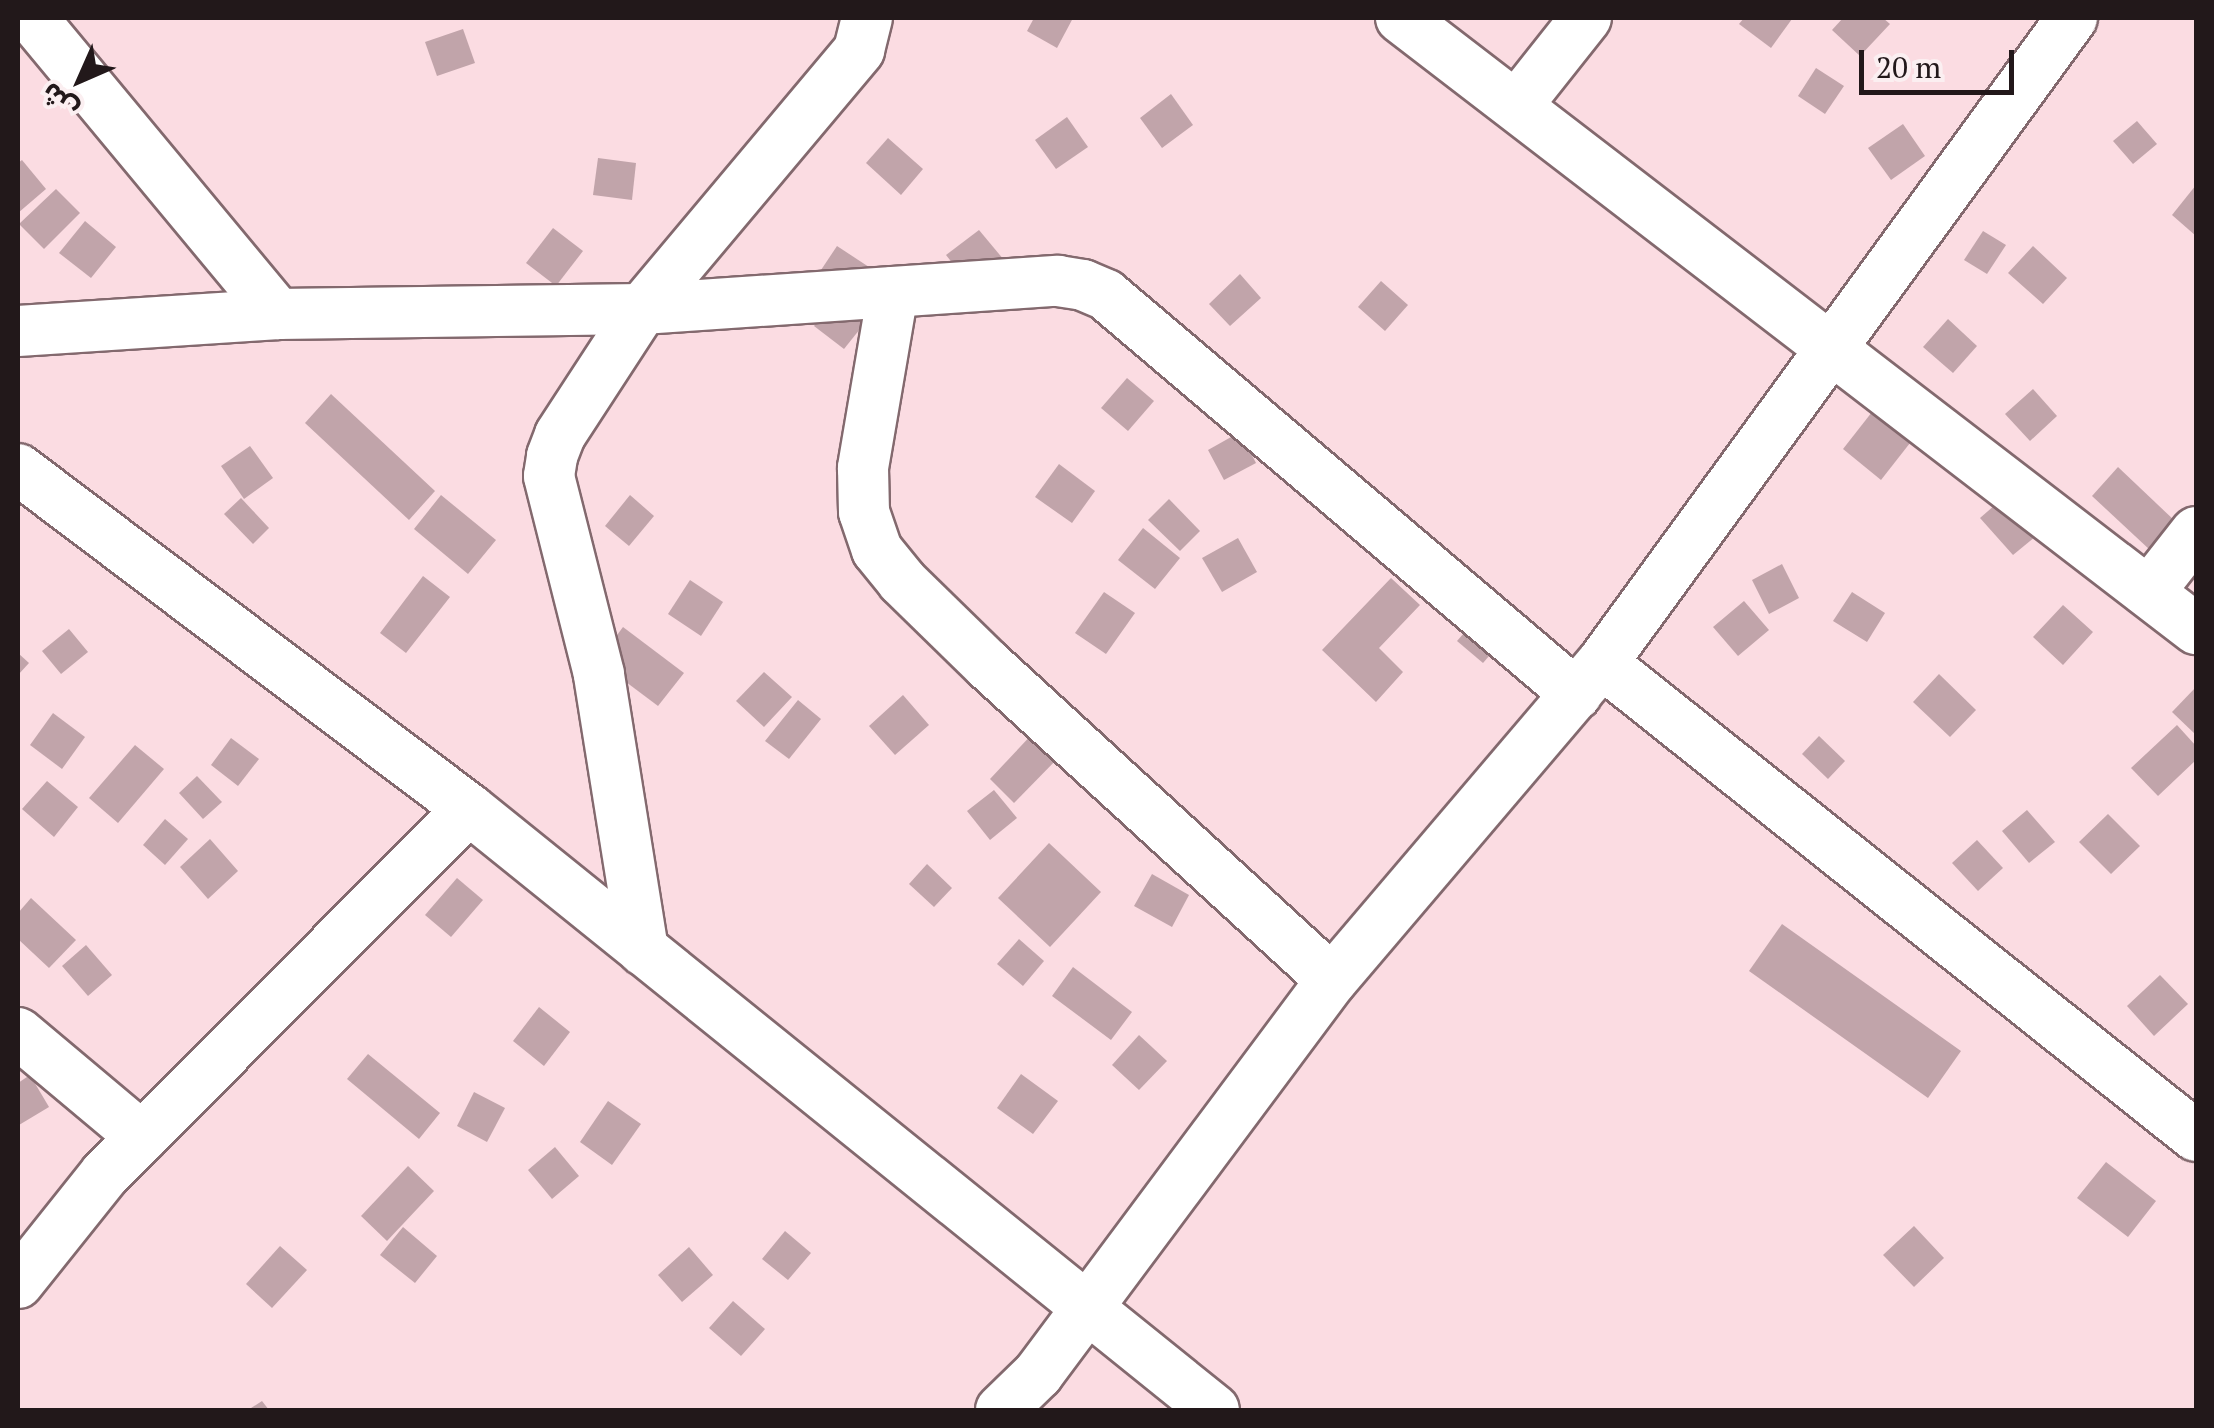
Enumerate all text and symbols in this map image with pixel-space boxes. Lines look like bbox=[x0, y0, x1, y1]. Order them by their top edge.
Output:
north arrow bbox=[30, 30, 130, 130]
scale bar bbox=[1864, 30, 2019, 92]
text: 20 m bbox=[1876, 47, 1941, 87]
text: ش bbox=[32, 75, 85, 128]

